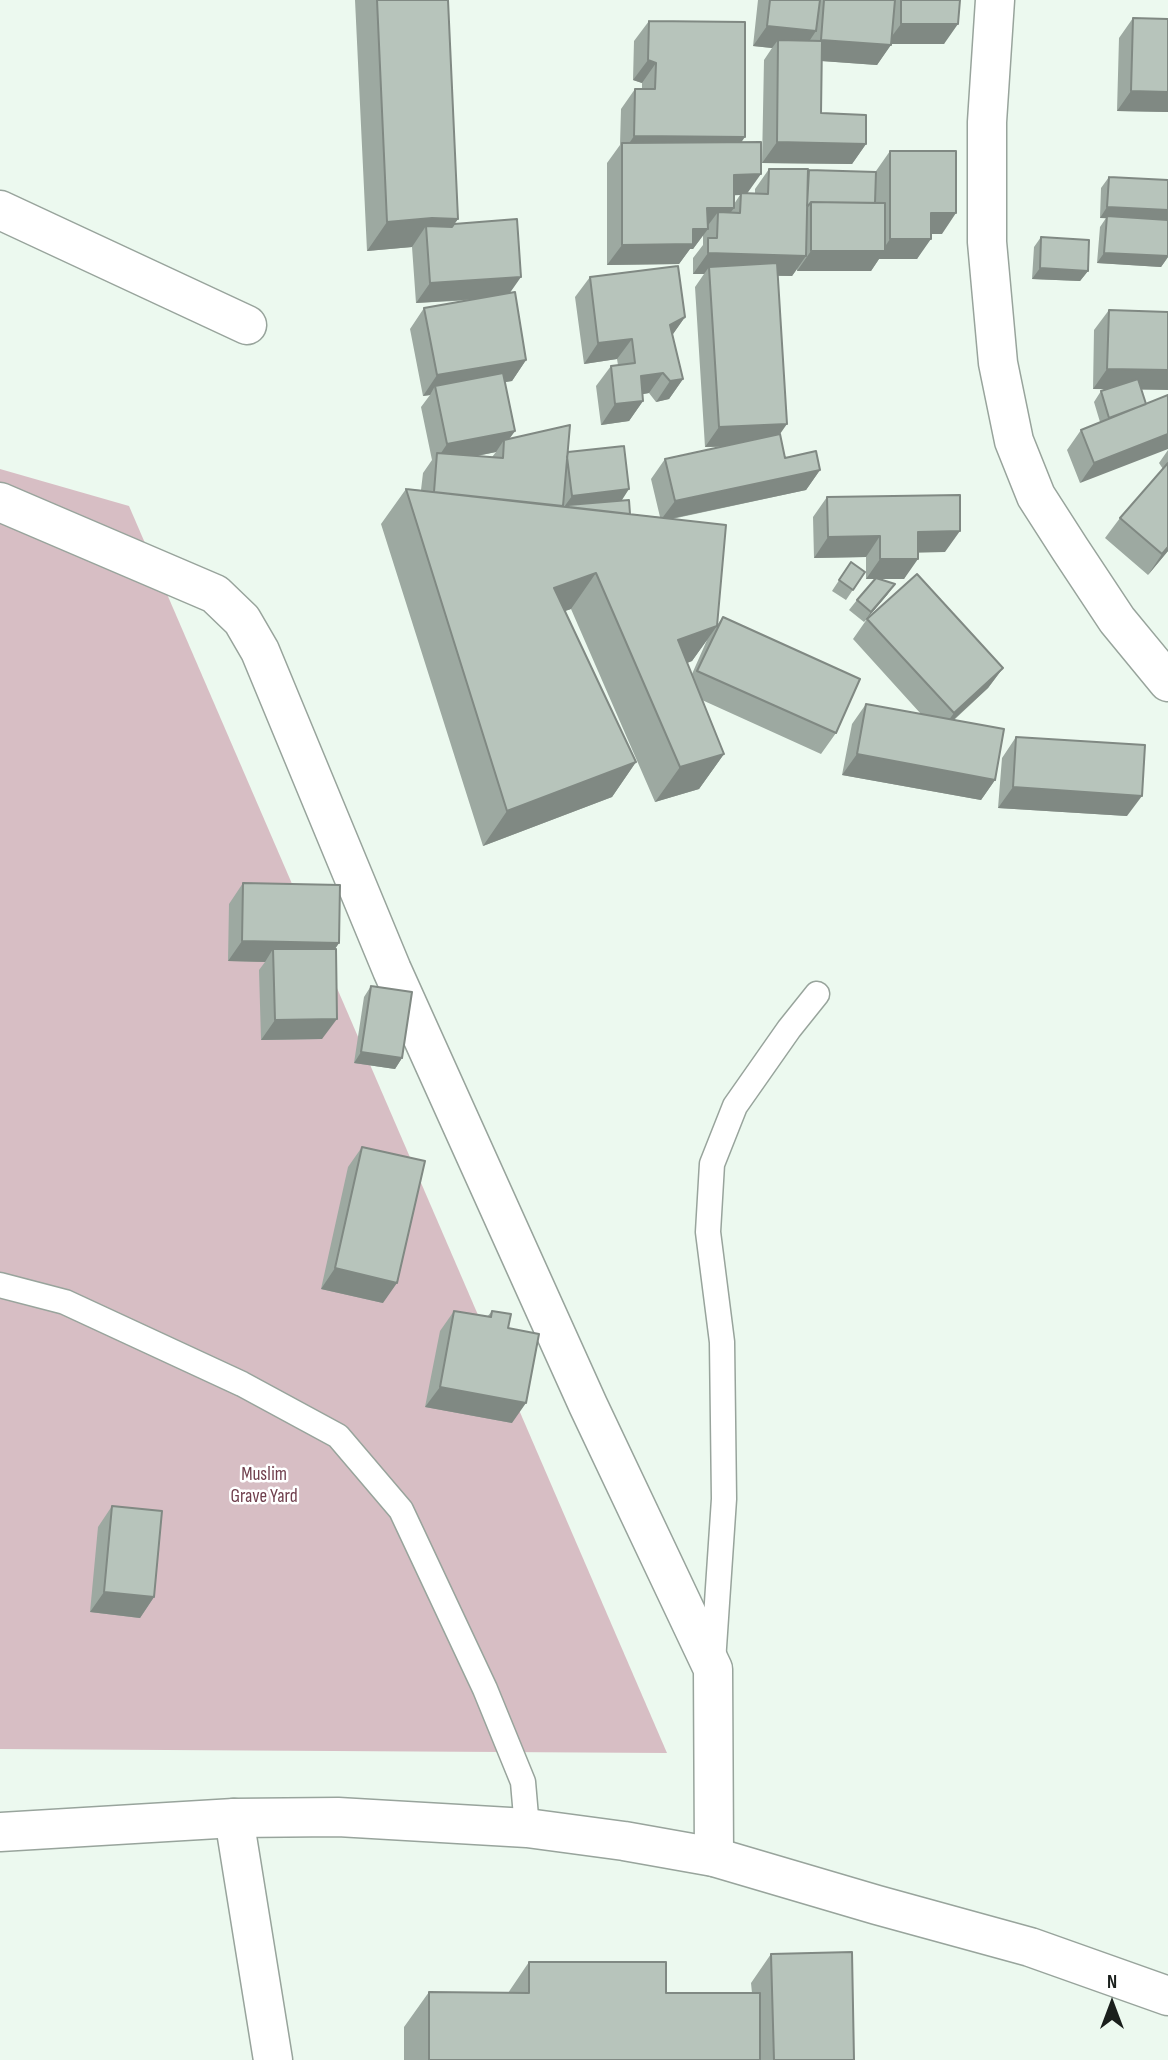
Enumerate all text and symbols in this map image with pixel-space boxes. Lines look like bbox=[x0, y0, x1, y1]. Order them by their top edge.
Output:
park label: Muslim Grave Yard bbox=[230, 1464, 298, 1508]
north arrow bbox=[1077, 1969, 1147, 2039]
text: N bbox=[1107, 1971, 1117, 1994]

